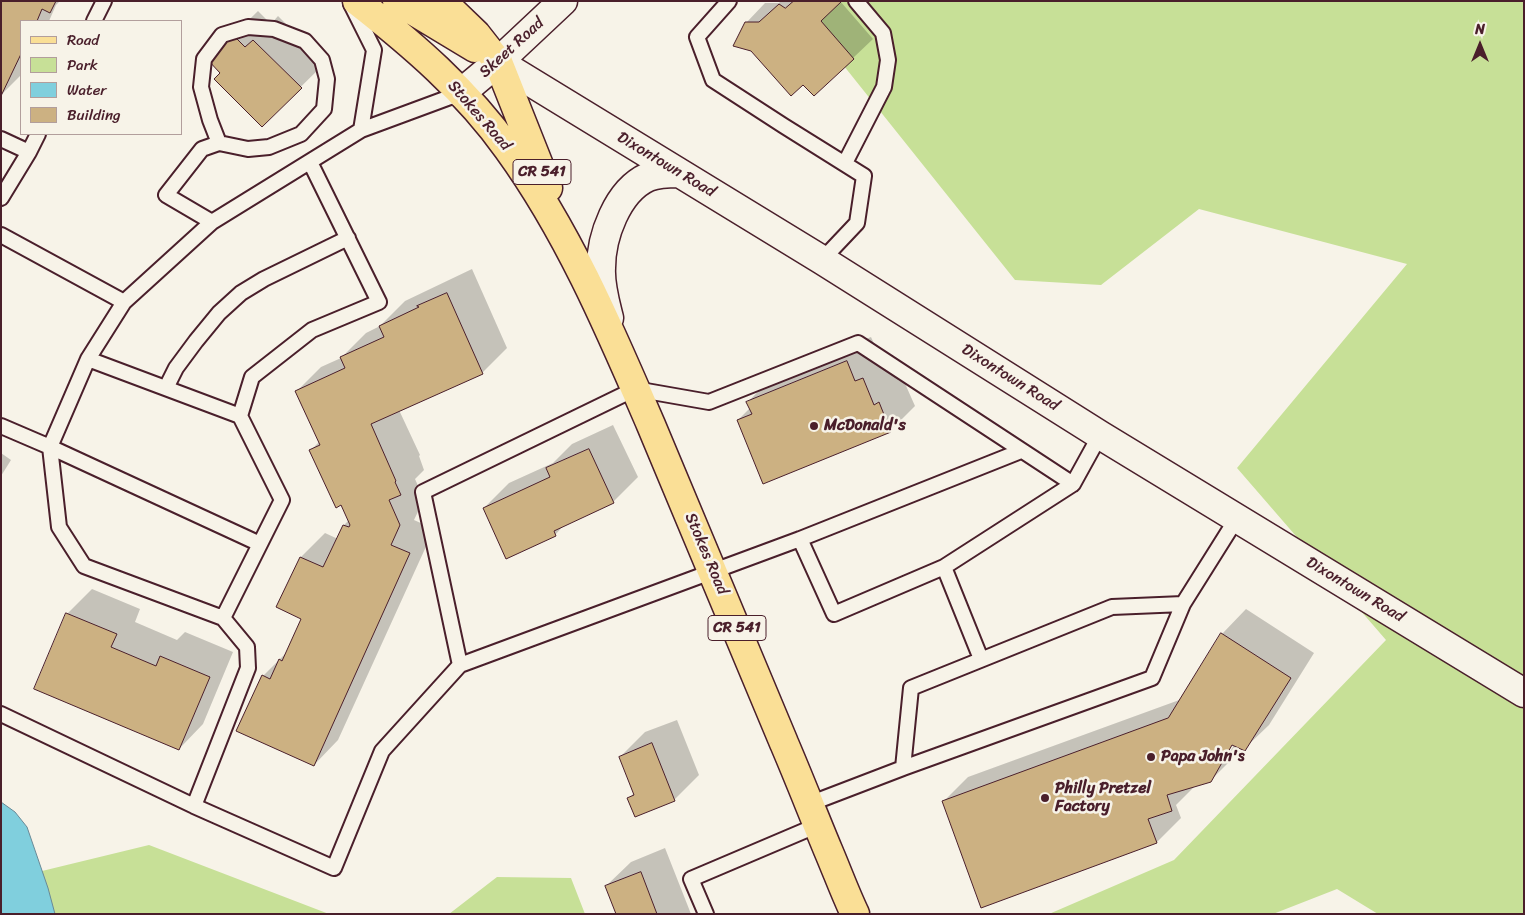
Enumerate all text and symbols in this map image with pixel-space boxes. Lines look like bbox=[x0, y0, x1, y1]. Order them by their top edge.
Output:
street label: Skeet Road bbox=[476, 14, 548, 82]
text: N bbox=[1475, 17, 1485, 42]
legend bbox=[20, 20, 182, 135]
north arrow bbox=[1455, 20, 1505, 70]
text: Road bbox=[67, 27, 99, 53]
text: Park bbox=[67, 52, 98, 78]
text: Water bbox=[67, 77, 107, 103]
street label: Stokes Road bbox=[443, 77, 515, 155]
text: Building bbox=[67, 102, 121, 128]
street label: Dixontown Road bbox=[613, 128, 719, 202]
road number: CR 541 bbox=[513, 160, 571, 184]
street label: Dixontown Road bbox=[958, 340, 1062, 416]
place label: McDonald's bbox=[824, 416, 906, 436]
marker: McDonald's bbox=[808, 420, 820, 432]
street label: Stokes Road bbox=[680, 510, 732, 598]
street label: Dixontown Road bbox=[1302, 553, 1408, 627]
road number: CR 541 bbox=[708, 616, 766, 640]
place label: Papa John's bbox=[1161, 747, 1245, 767]
marker: Papa John's bbox=[1145, 751, 1157, 763]
place label: Philly Pretzel Factory bbox=[1055, 779, 1151, 817]
marker: Philly Pretzel Factory bbox=[1039, 792, 1051, 804]

